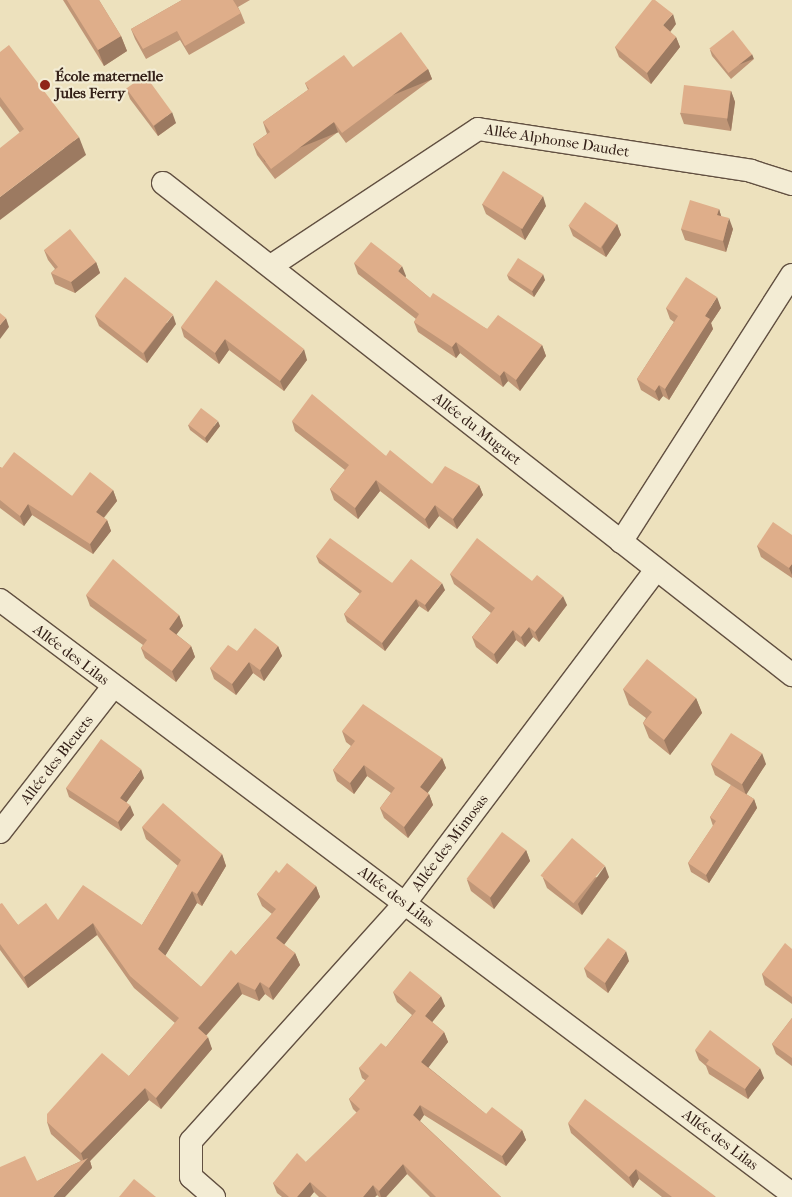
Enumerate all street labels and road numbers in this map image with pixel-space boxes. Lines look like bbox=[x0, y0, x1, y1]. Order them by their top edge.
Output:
street label: Allée Alphonse Daudet bbox=[483, 121, 631, 161]
street label: Allée du Muguet bbox=[429, 389, 525, 469]
street label: Allée des Lilas bbox=[29, 621, 113, 689]
street label: Allée des Bleuets bbox=[17, 712, 97, 808]
street label: Allée des Mimosas bbox=[408, 791, 492, 895]
street label: Allée des Lilas bbox=[354, 863, 438, 931]
street label: Allée des Lilas bbox=[678, 1106, 762, 1174]

